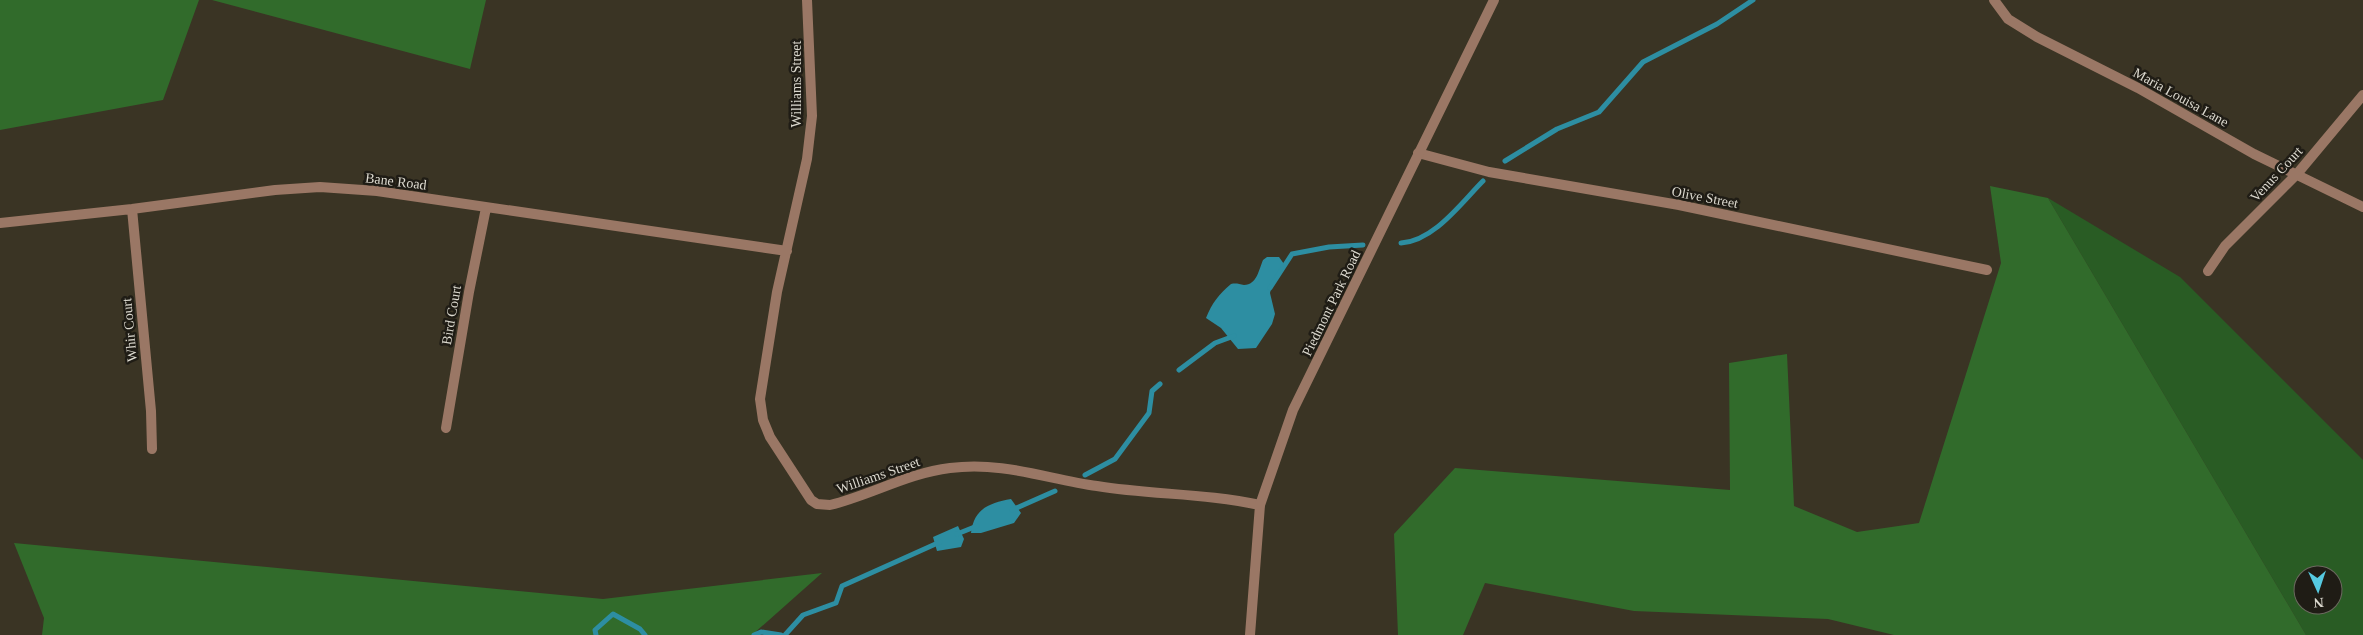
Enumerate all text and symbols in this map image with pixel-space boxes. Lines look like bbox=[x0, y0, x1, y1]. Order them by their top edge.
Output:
street label: Williams Street bbox=[789, 40, 804, 127]
street label: Maria Louisa Lane bbox=[2131, 65, 2231, 130]
street label: Venus Court bbox=[2247, 144, 2306, 205]
street label: Bane Road bbox=[364, 170, 428, 193]
street label: Olive Street bbox=[1670, 184, 1739, 211]
street label: Piedmont Park Road bbox=[1299, 248, 1364, 359]
street label: Bird Court bbox=[439, 284, 464, 346]
street label: Whir Court bbox=[119, 297, 140, 363]
street label: Williams Street bbox=[835, 454, 922, 497]
north arrow bbox=[2293, 565, 2343, 615]
text: N bbox=[2313, 595, 2324, 610]

